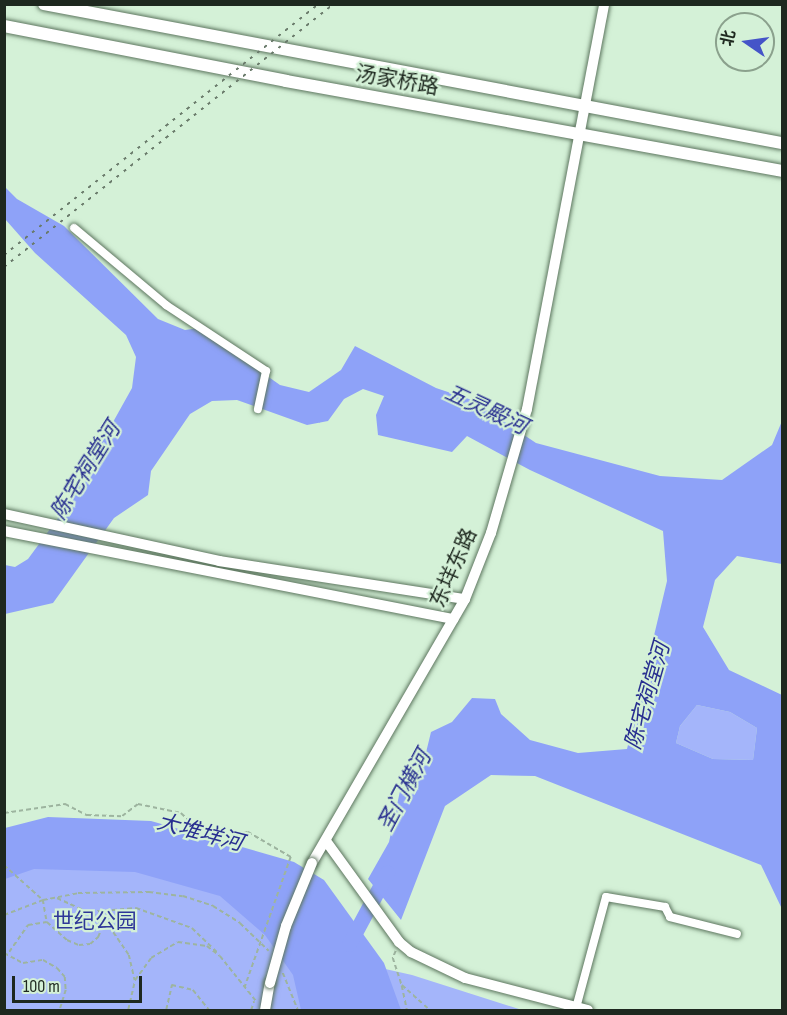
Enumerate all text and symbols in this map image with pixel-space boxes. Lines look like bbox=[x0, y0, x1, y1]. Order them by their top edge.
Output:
north arrow bbox=[715, 12, 775, 72]
text: 北 bbox=[718, 28, 740, 48]
street label: 汤家桥路 bbox=[353, 61, 441, 101]
water label: 五灵殿河 bbox=[441, 379, 531, 441]
water label: 陈宅祠堂河 bbox=[46, 417, 126, 525]
street label: 东垟东路 bbox=[425, 525, 483, 611]
water label: 陈宅祠堂河 bbox=[620, 639, 676, 753]
water label: 圣门横河 bbox=[373, 746, 437, 836]
water label: 大堆垟河 bbox=[154, 809, 246, 857]
park label: 世纪公园 bbox=[53, 909, 137, 935]
scale bar bbox=[15, 964, 146, 1002]
text: 100 m bbox=[23, 976, 60, 997]

